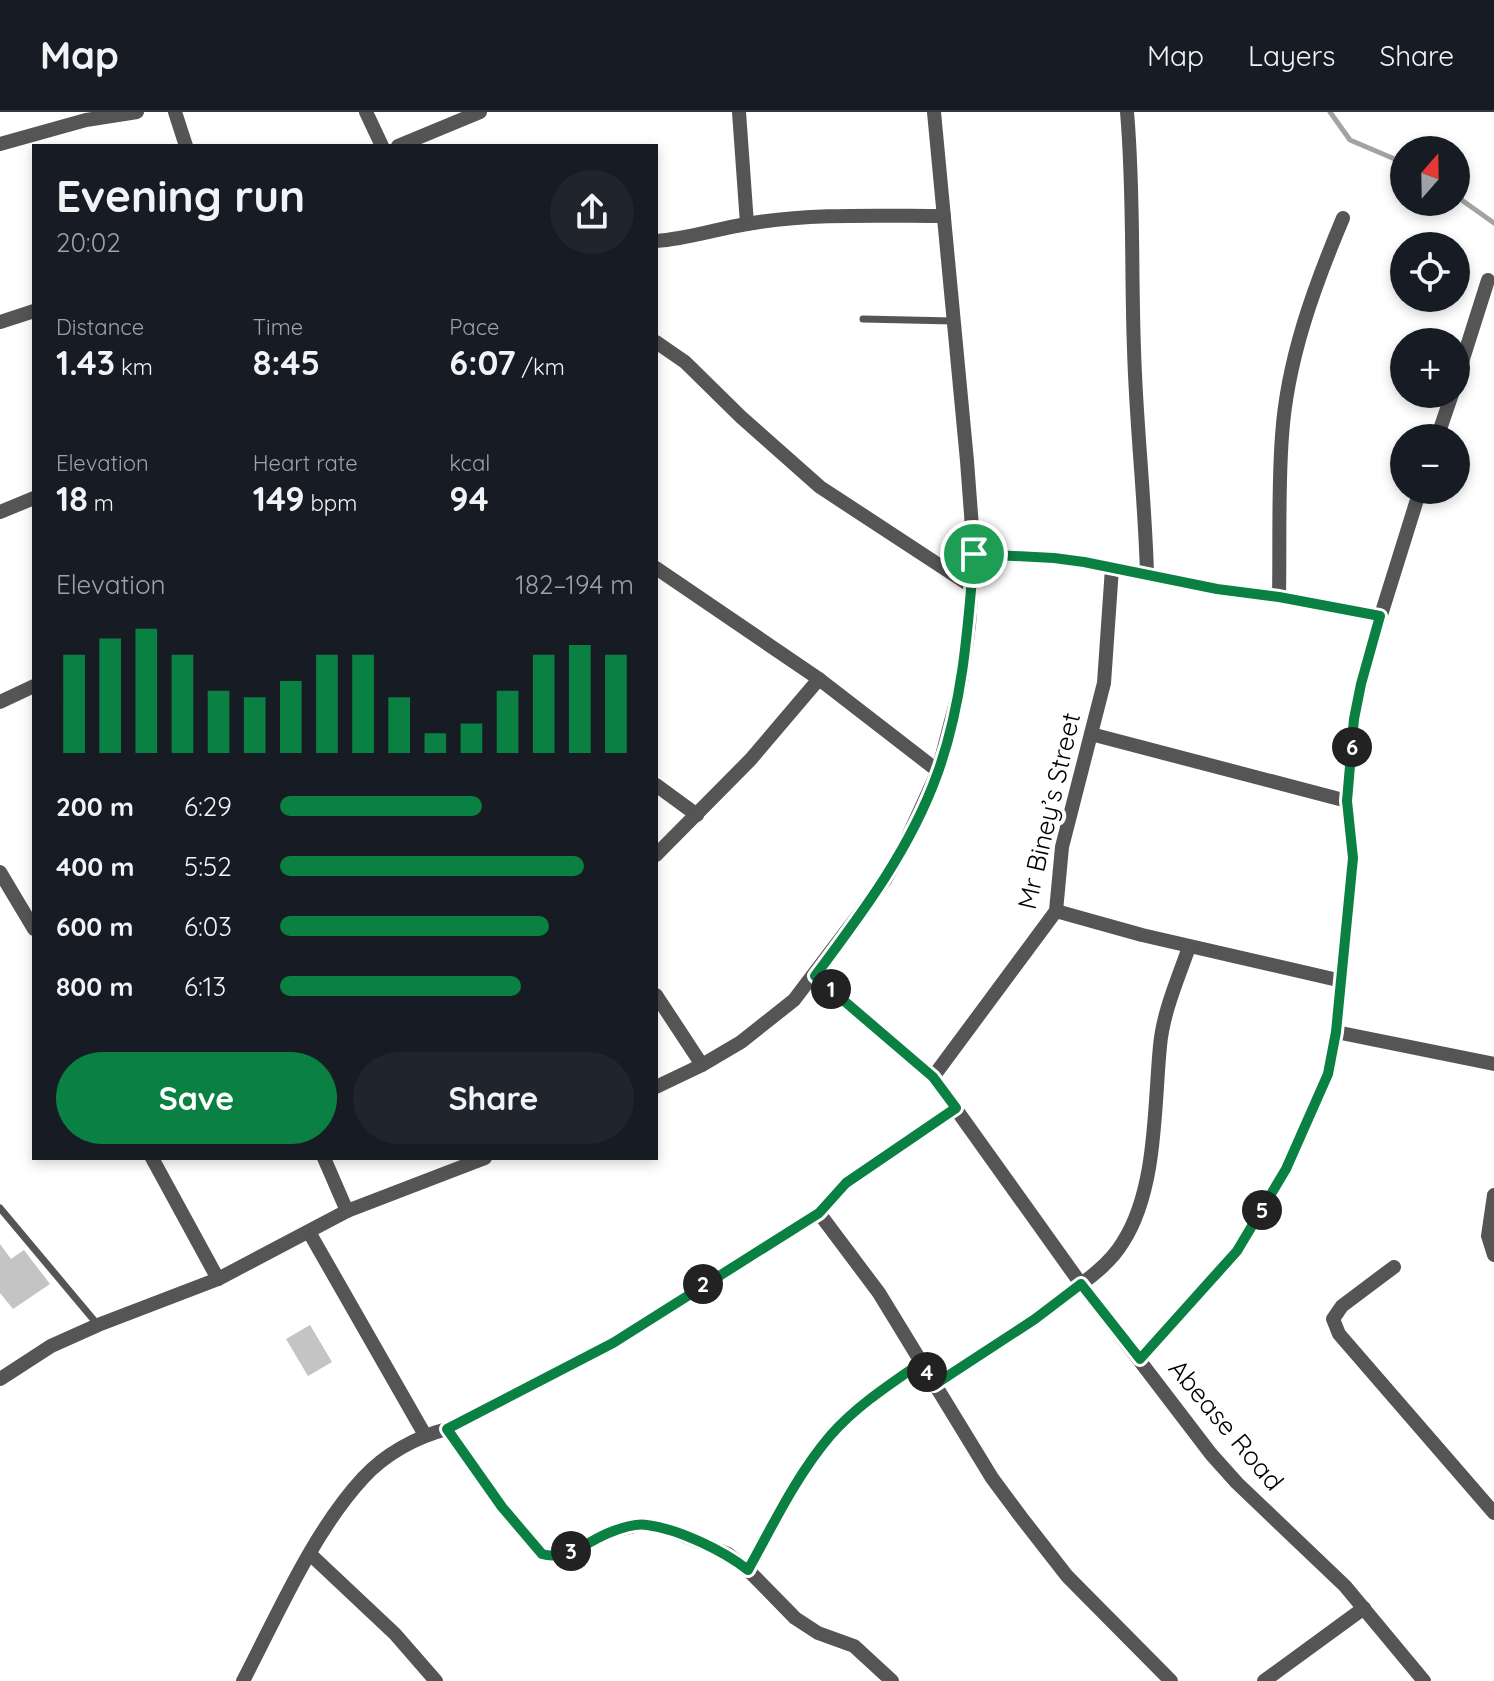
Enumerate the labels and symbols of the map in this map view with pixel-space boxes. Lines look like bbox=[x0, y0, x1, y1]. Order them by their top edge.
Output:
north arrow bbox=[1390, 136, 1470, 216]
pin bbox=[940, 520, 1008, 588]
street label: Mr Biney’s Street bbox=[1010, 709, 1087, 912]
pin: 6 bbox=[1332, 727, 1372, 767]
pin: 1 bbox=[811, 969, 851, 1009]
pin: 5 bbox=[1242, 1190, 1282, 1230]
pin: 2 bbox=[683, 1264, 723, 1304]
pin: 4 bbox=[907, 1352, 947, 1392]
street label: Abease Road bbox=[1162, 1352, 1291, 1497]
pin: 3 bbox=[551, 1531, 591, 1571]

